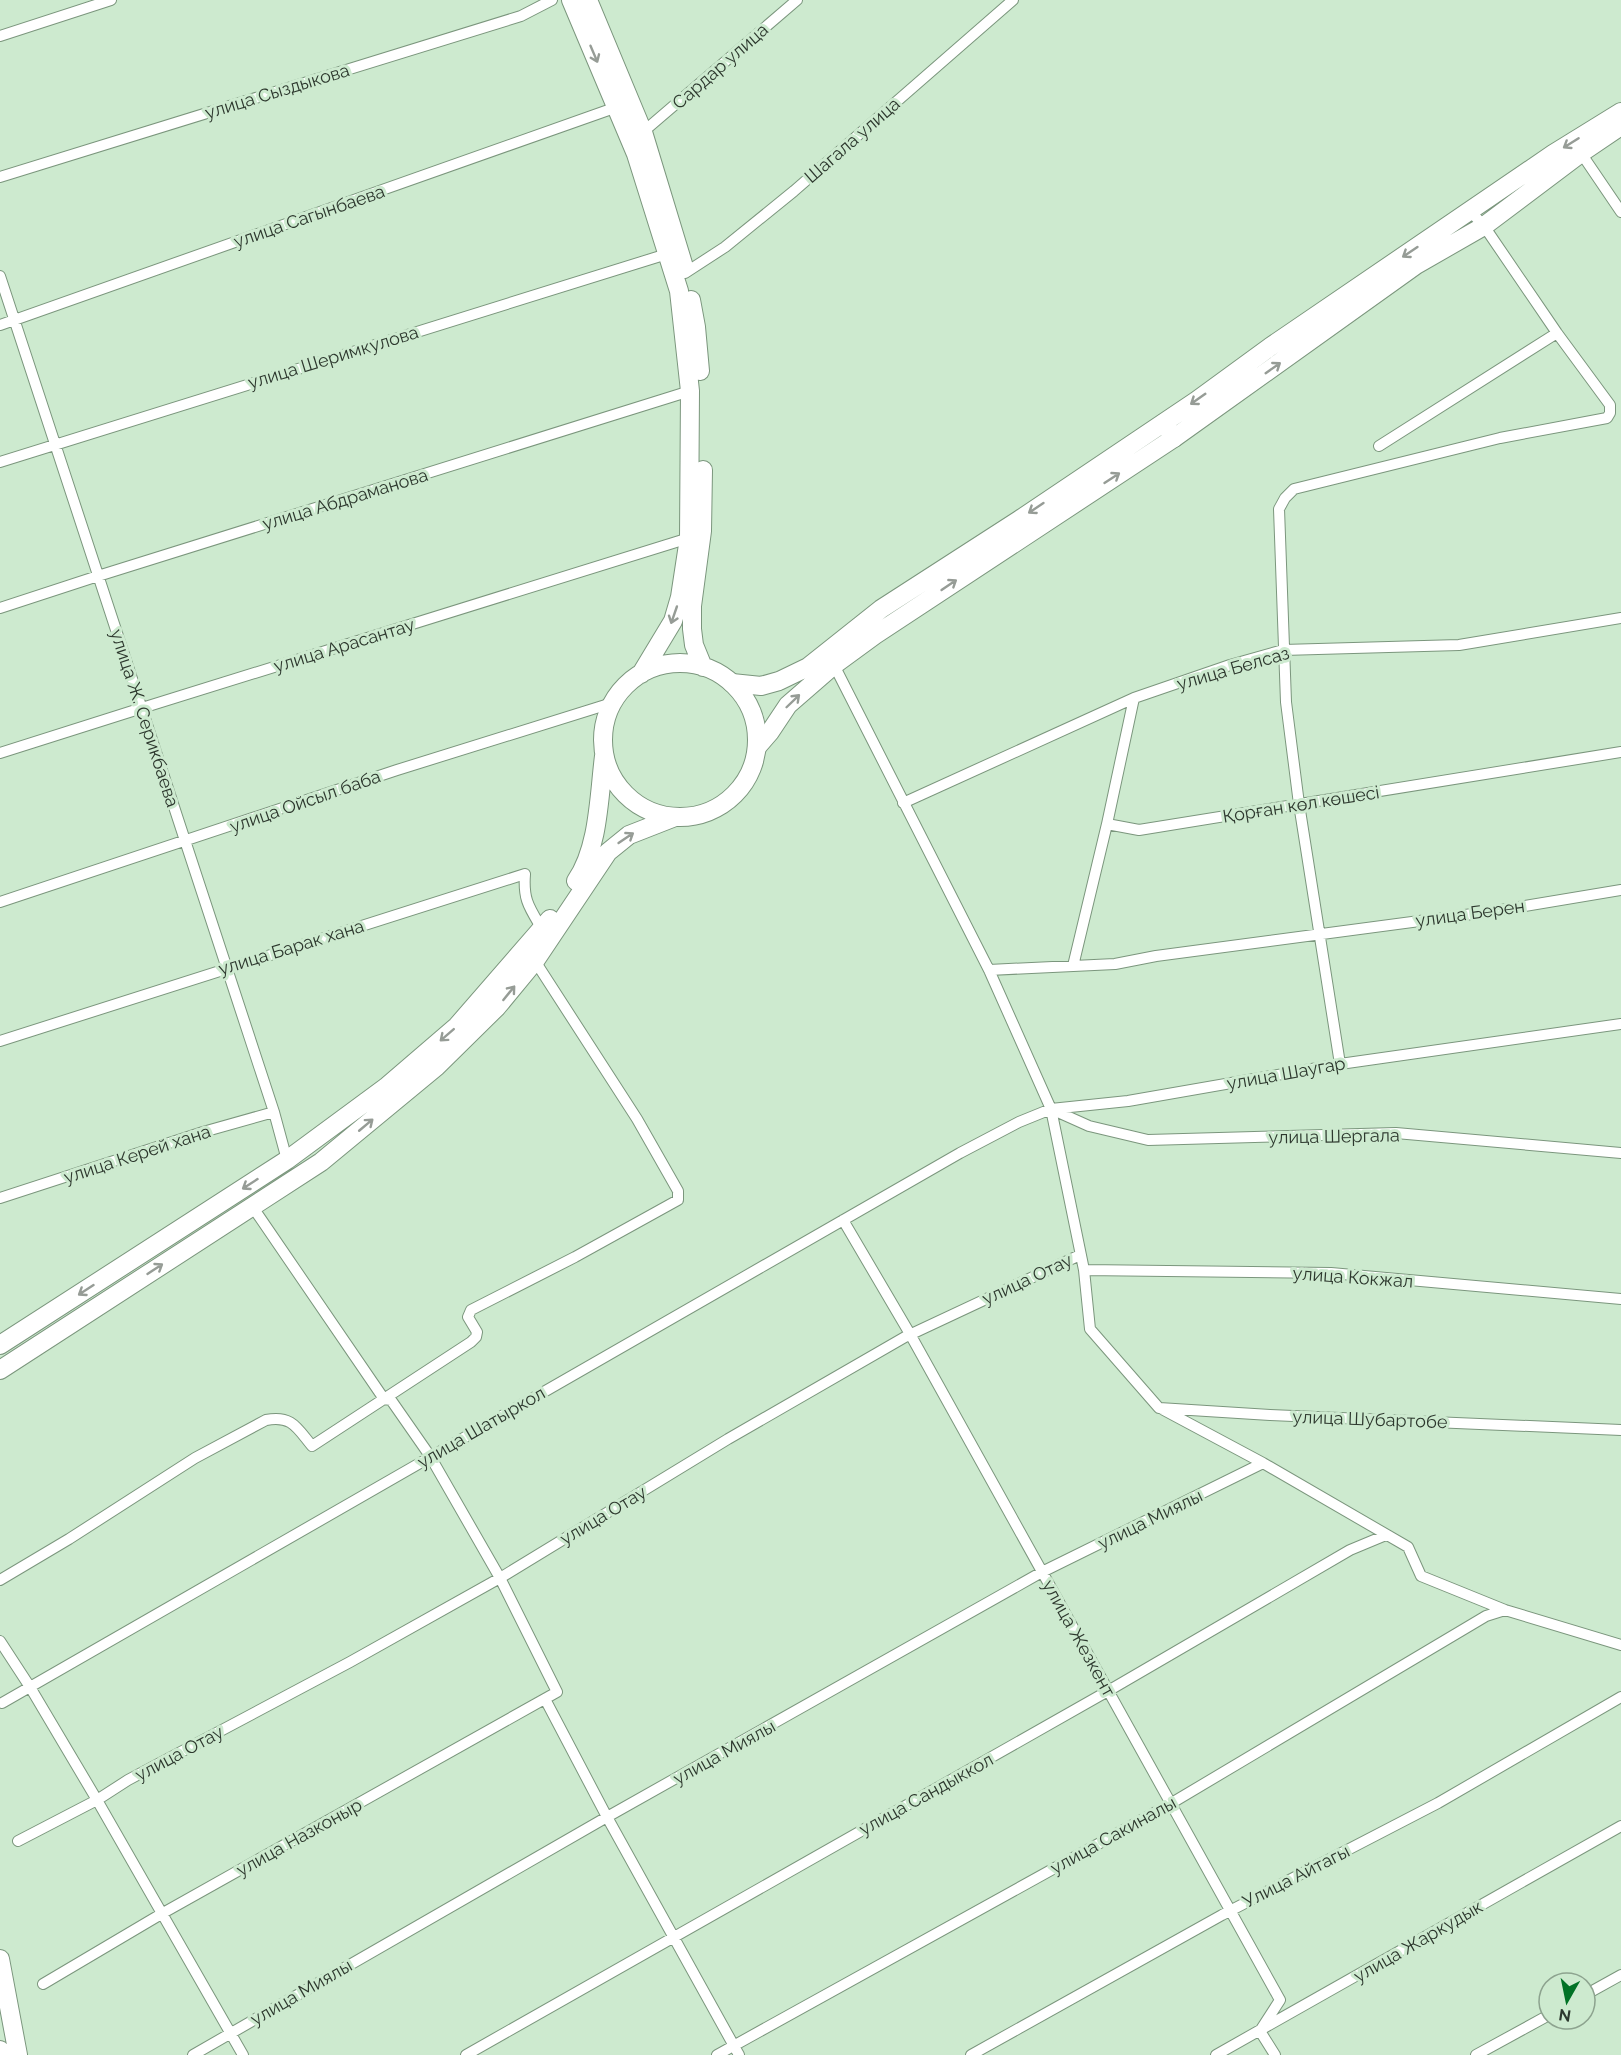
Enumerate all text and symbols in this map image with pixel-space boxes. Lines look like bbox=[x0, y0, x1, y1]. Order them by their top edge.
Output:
street label: Сардар улица bbox=[668, 19, 772, 113]
one-way arrow bbox=[589, 44, 600, 62]
street label: улица Сыздыкова bbox=[202, 59, 352, 123]
street label: Шагала улица bbox=[800, 93, 904, 187]
one-way arrow bbox=[1563, 137, 1580, 149]
street label: улица Сагынбаева bbox=[231, 180, 387, 252]
one-way arrow bbox=[1402, 247, 1419, 259]
street label: улица Шеримкулова bbox=[245, 321, 421, 393]
one-way arrow bbox=[1265, 361, 1281, 374]
one-way arrow bbox=[1190, 393, 1206, 405]
street label: улица Абдраманова bbox=[260, 464, 430, 534]
one-way arrow bbox=[1104, 472, 1120, 484]
one-way arrow bbox=[1028, 503, 1045, 515]
one-way arrow bbox=[940, 579, 957, 591]
one-way arrow bbox=[668, 606, 679, 624]
street label: улица Арасантау bbox=[271, 614, 417, 676]
street label: улица Ж. Серикбаева bbox=[106, 626, 184, 810]
street label: улица Белсаз bbox=[1174, 642, 1292, 694]
one-way arrow bbox=[786, 694, 801, 709]
street label: улица Ойсыл баба bbox=[227, 765, 383, 837]
street label: Қорған көл көшесі bbox=[1221, 781, 1381, 827]
one-way arrow bbox=[617, 832, 634, 844]
street label: улица Берен bbox=[1414, 895, 1526, 931]
street label: улица Барак хана bbox=[216, 915, 366, 979]
one-way arrow bbox=[502, 985, 515, 1001]
one-way arrow bbox=[439, 1029, 455, 1042]
street label: улица Шаугар bbox=[1225, 1052, 1347, 1094]
one-way arrow bbox=[358, 1118, 373, 1132]
street label: улица Керей хана bbox=[61, 1120, 213, 1188]
street label: улица Шергала bbox=[1268, 1124, 1400, 1148]
one-way arrow bbox=[242, 1178, 259, 1190]
street label: улица Отау bbox=[979, 1249, 1076, 1309]
street label: улица Кокжал bbox=[1292, 1262, 1414, 1292]
one-way arrow bbox=[146, 1263, 163, 1275]
one-way arrow bbox=[78, 1284, 95, 1296]
street label: улица Шатыркол bbox=[413, 1382, 549, 1472]
street label: улица Шубартобе bbox=[1292, 1406, 1448, 1432]
street label: улица Отау bbox=[556, 1481, 650, 1549]
street label: улица Миялы bbox=[1094, 1485, 1206, 1553]
street label: улица Жезкент bbox=[1038, 1576, 1120, 1700]
street label: улица Миялы bbox=[669, 1715, 779, 1789]
street label: улица Отау bbox=[131, 1721, 227, 1785]
street label: улица Сандыккол bbox=[855, 1748, 997, 1840]
street label: улица Сакиналы bbox=[1046, 1792, 1180, 1878]
street label: улица Назконыр bbox=[233, 1794, 365, 1880]
street label: Улица Айтагы bbox=[1239, 1840, 1353, 1912]
street label: улица Жаркудык bbox=[1350, 1896, 1486, 1986]
street label: улица Миялы bbox=[246, 1954, 356, 2030]
north arrow bbox=[1537, 1971, 1597, 2031]
text: N bbox=[1557, 2005, 1572, 2026]

